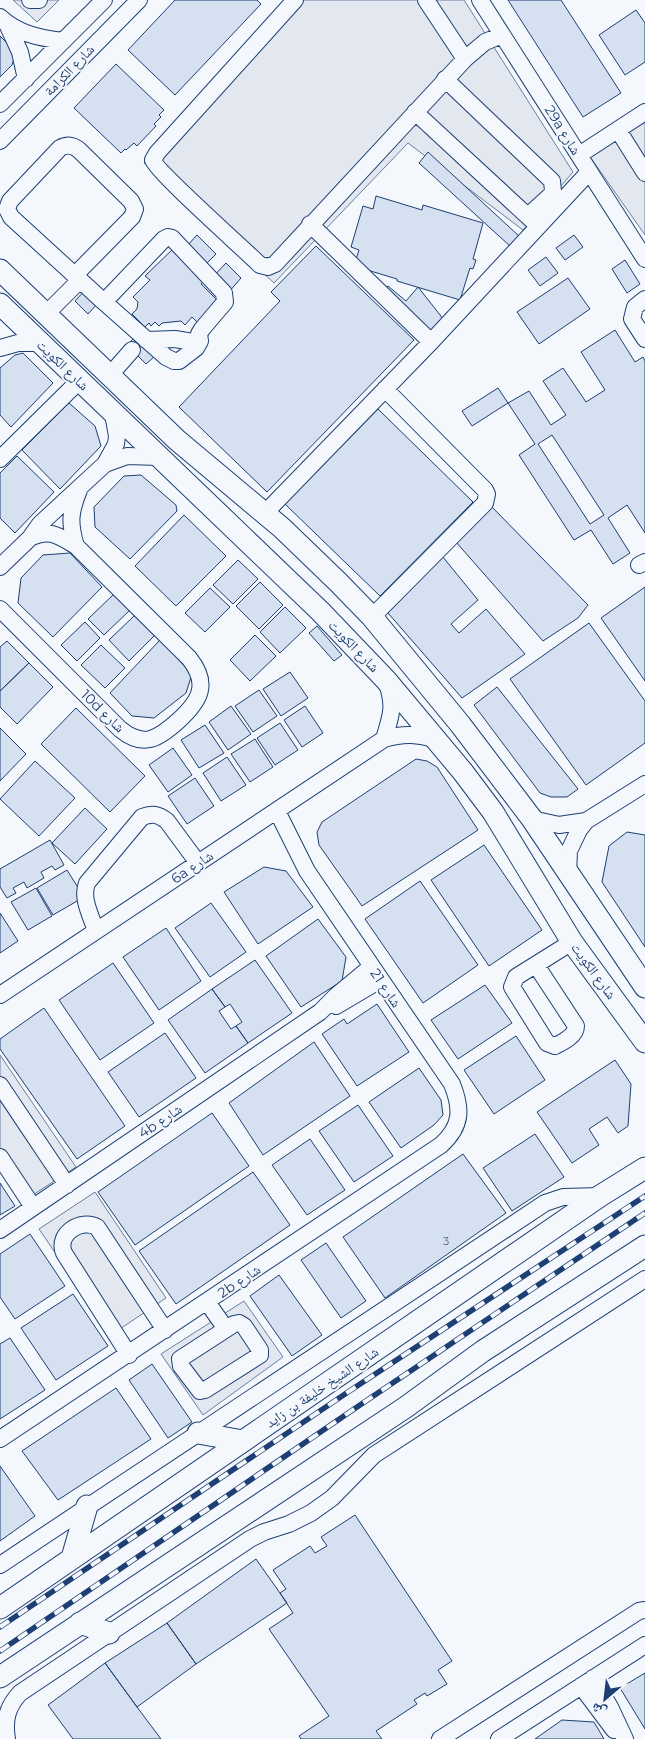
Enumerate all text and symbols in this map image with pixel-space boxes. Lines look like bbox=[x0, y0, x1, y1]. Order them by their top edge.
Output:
street label: شارع الكرامة bbox=[40, 40, 99, 100]
street label: 29a شارع bbox=[540, 102, 585, 159]
street label: شارع الكويت bbox=[32, 336, 93, 395]
street label: شارع الكويت bbox=[324, 616, 383, 677]
street label: 10d شارع bbox=[77, 686, 129, 737]
street label: 6a شارع bbox=[167, 846, 217, 888]
street label: شارع الكويت bbox=[567, 939, 621, 1003]
street label: شارع 21 bbox=[366, 965, 406, 1012]
street label: 4b شارع bbox=[135, 1100, 186, 1143]
house number: 3 bbox=[443, 1234, 449, 1248]
street label: 2b شارع bbox=[214, 1260, 264, 1303]
street label: شارع الشيخ خليفة بن زايد bbox=[262, 1342, 383, 1432]
north arrow bbox=[580, 1674, 630, 1724]
text: ش bbox=[588, 1699, 610, 1722]

